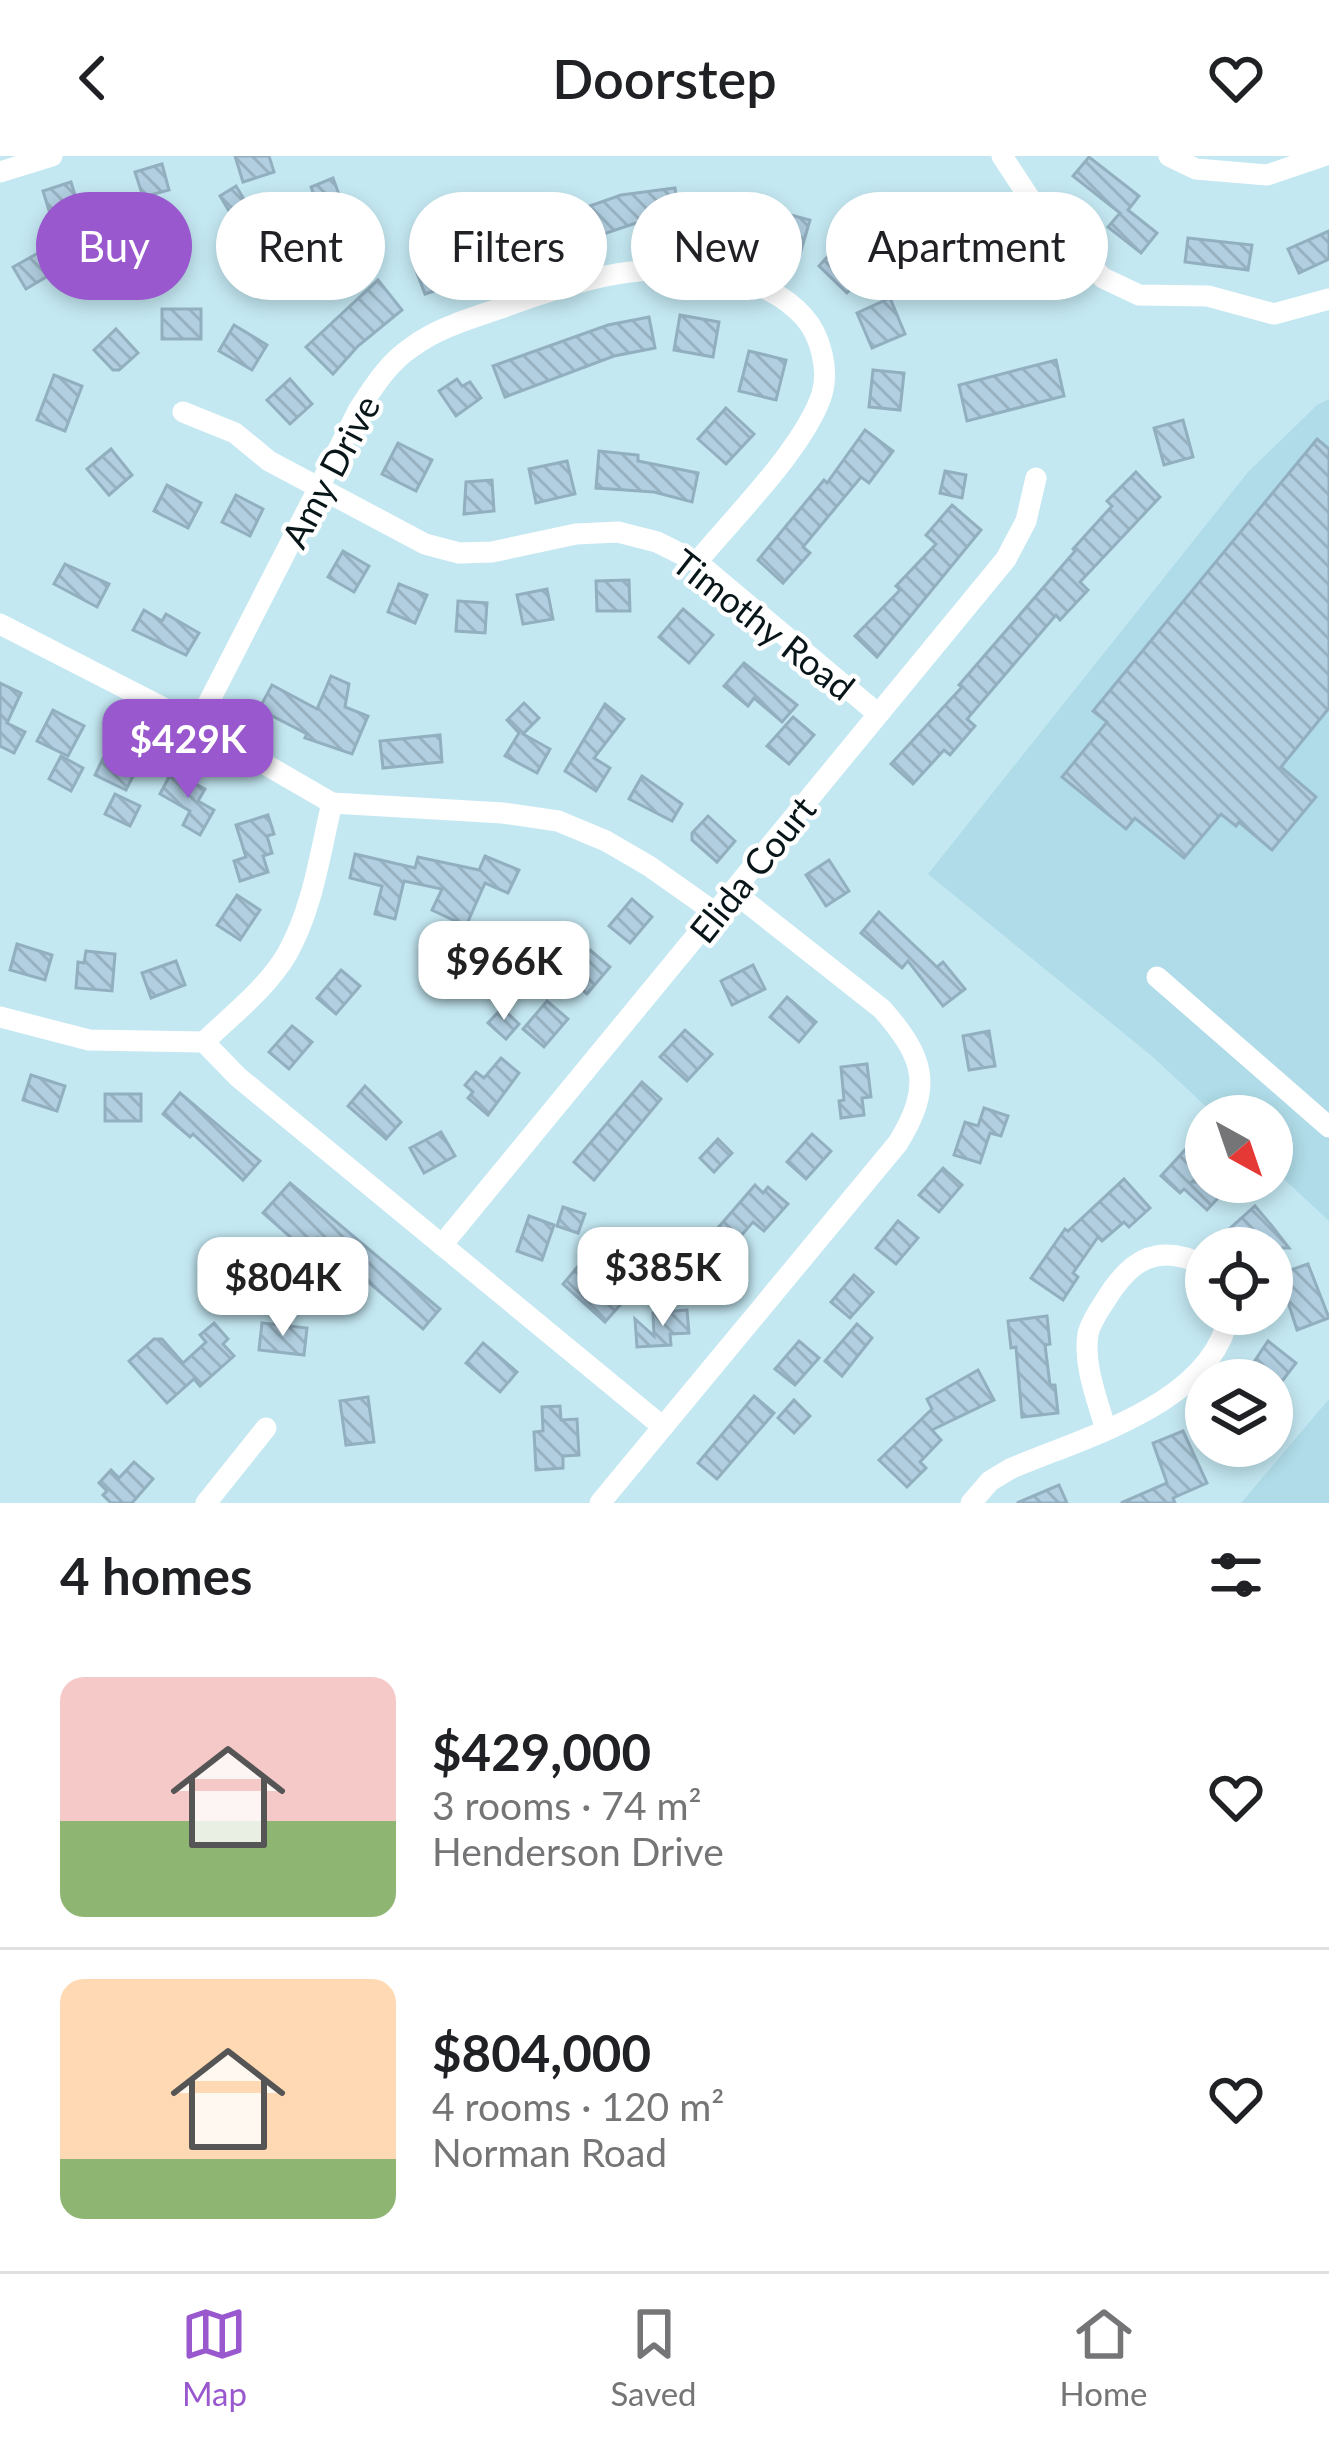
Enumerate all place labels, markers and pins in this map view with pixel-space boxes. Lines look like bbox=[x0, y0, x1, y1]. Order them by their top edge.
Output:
pin: $429K bbox=[104, 699, 272, 801]
pin: $966K bbox=[420, 921, 588, 1023]
pin: $385K bbox=[579, 1227, 747, 1329]
pin: $804K bbox=[199, 1237, 367, 1339]

